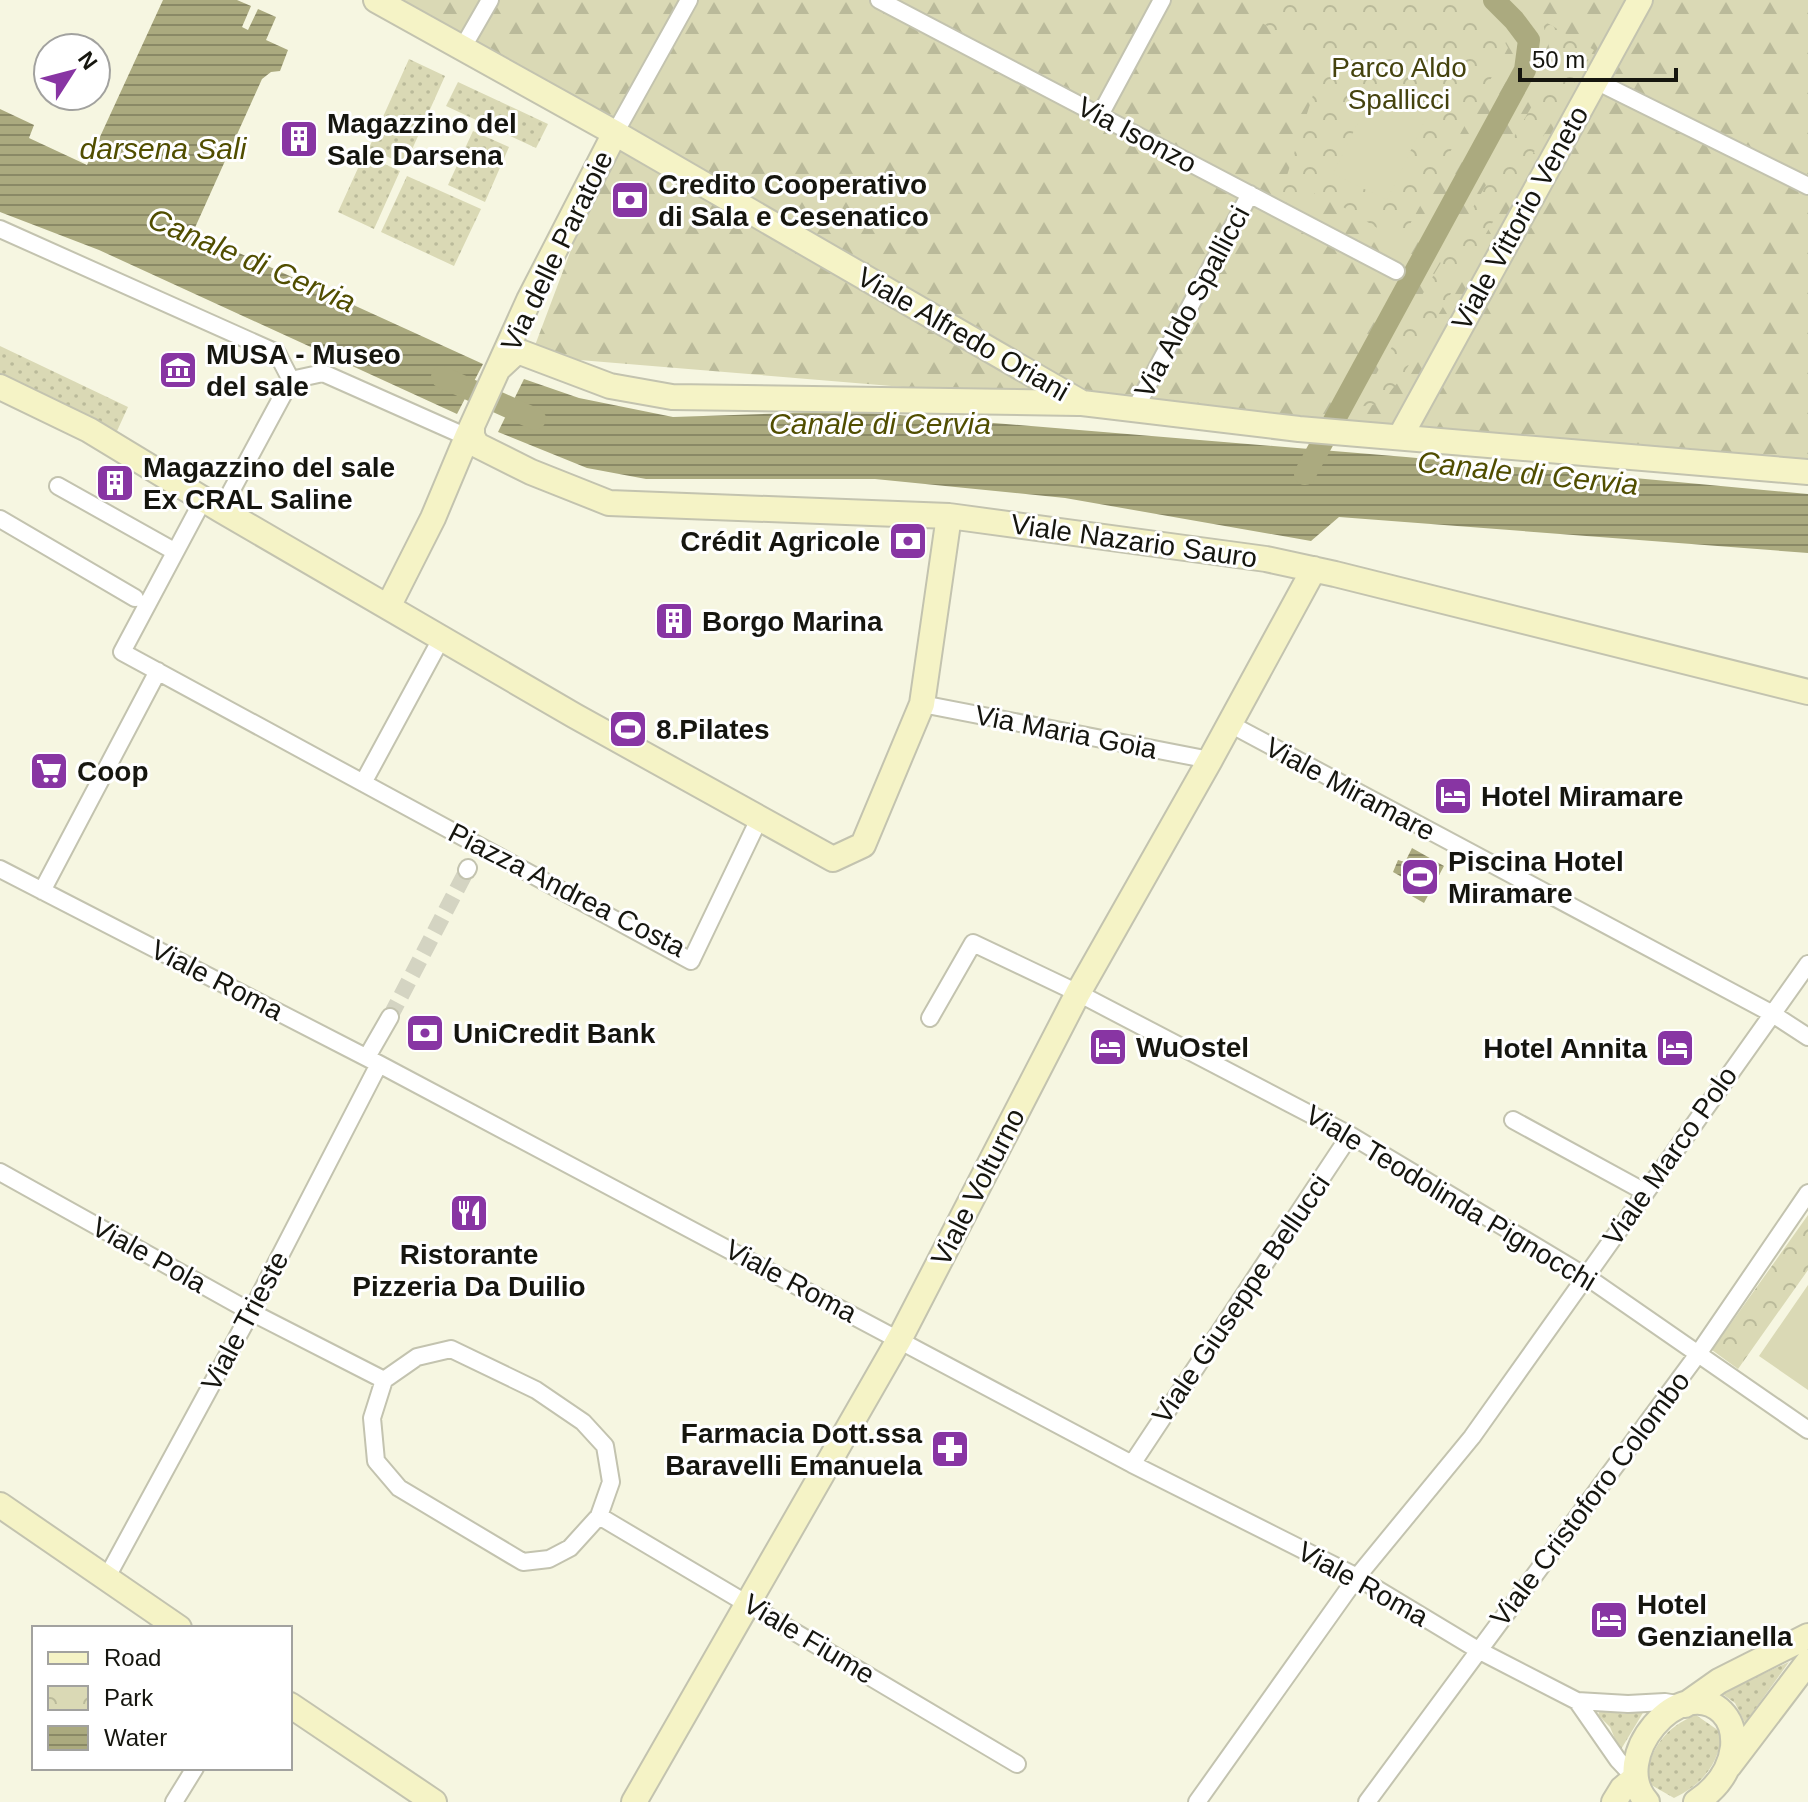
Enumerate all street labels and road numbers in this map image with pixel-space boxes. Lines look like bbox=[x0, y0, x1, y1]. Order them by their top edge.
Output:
street label: Via Isonzo bbox=[1072, 91, 1202, 179]
street label: Viale Vittorio Veneto bbox=[1446, 101, 1594, 335]
street label: Via delle Paratoie bbox=[495, 146, 619, 356]
street label: Via Aldo Spallicci bbox=[1128, 201, 1256, 403]
street label: Viale Alfredo Oriani bbox=[852, 261, 1074, 407]
street label: Viale Nazario Sauro bbox=[1009, 508, 1259, 574]
street label: Via Maria Goia bbox=[972, 699, 1160, 765]
street label: Viale Miramare bbox=[1260, 731, 1440, 847]
street label: Piazza Andrea Costa bbox=[443, 817, 691, 963]
street label: Viale Roma bbox=[146, 933, 289, 1027]
street label: Viale Marco Polo bbox=[1597, 1061, 1743, 1251]
street label: Viale Teodolinda Pignocchi bbox=[1300, 1099, 1602, 1297]
street label: Viale Volturno bbox=[925, 1103, 1031, 1271]
street label: Viale Giuseppe Bellucci bbox=[1146, 1169, 1336, 1429]
street label: Viale Pola bbox=[87, 1211, 212, 1299]
street label: Viale Roma bbox=[720, 1233, 862, 1329]
street label: Viale Trieste bbox=[195, 1246, 295, 1396]
street label: Viale Cristoforo Colombo bbox=[1484, 1366, 1696, 1632]
street label: Viale Roma bbox=[1292, 1535, 1434, 1633]
street label: Viale Fiume bbox=[738, 1588, 880, 1690]

